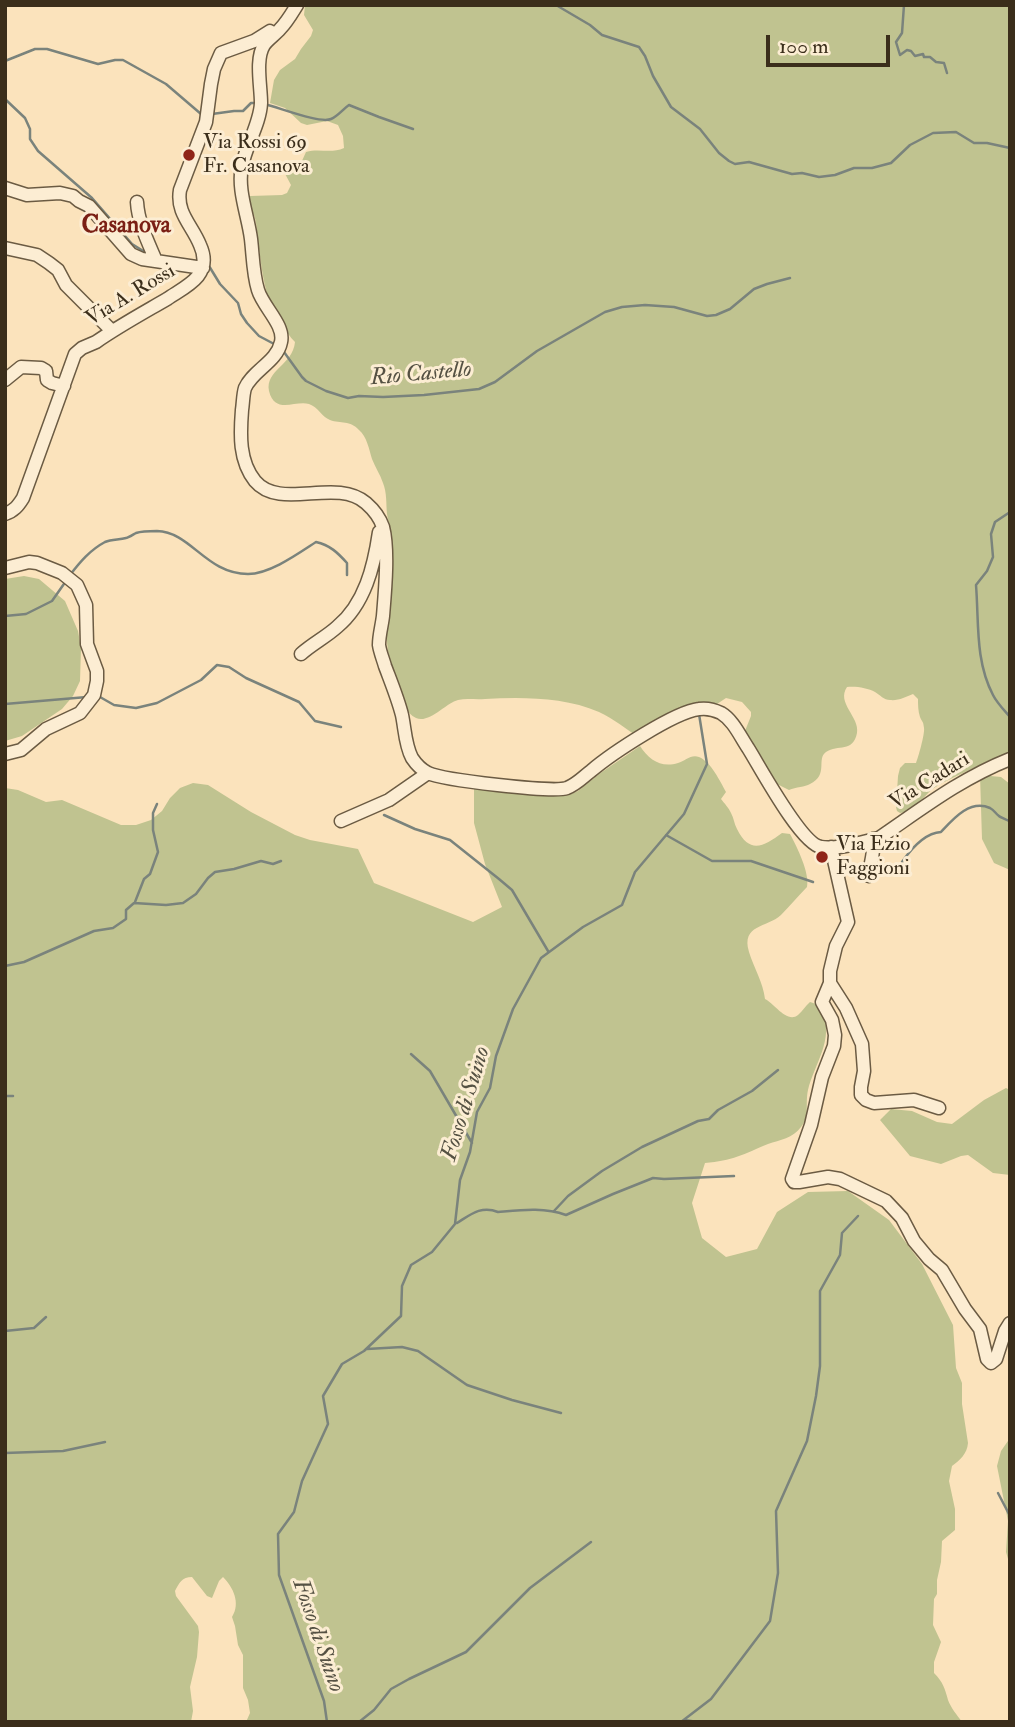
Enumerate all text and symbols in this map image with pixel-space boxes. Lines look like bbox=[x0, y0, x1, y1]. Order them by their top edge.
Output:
scale bar bbox=[770, 21, 894, 65]
text: 100 m bbox=[779, 33, 829, 60]
place label: Via Rossi 69 Fr. Casanova bbox=[203, 130, 310, 180]
marker: Via Rossi 69 Fr. Casanova bbox=[181, 147, 197, 163]
district label: Casanova bbox=[81, 213, 171, 241]
street label: Via A. Rossi bbox=[82, 259, 180, 333]
water label: Rio Castello bbox=[369, 357, 473, 393]
street label: Via Cadari bbox=[885, 748, 975, 816]
place label: Via Ezio Faggioni bbox=[836, 832, 910, 882]
marker: Via Ezio Faggioni bbox=[814, 849, 830, 865]
water label: Fosso di Suino bbox=[437, 1044, 497, 1164]
water label: Fosso di Suino bbox=[285, 1576, 349, 1696]

